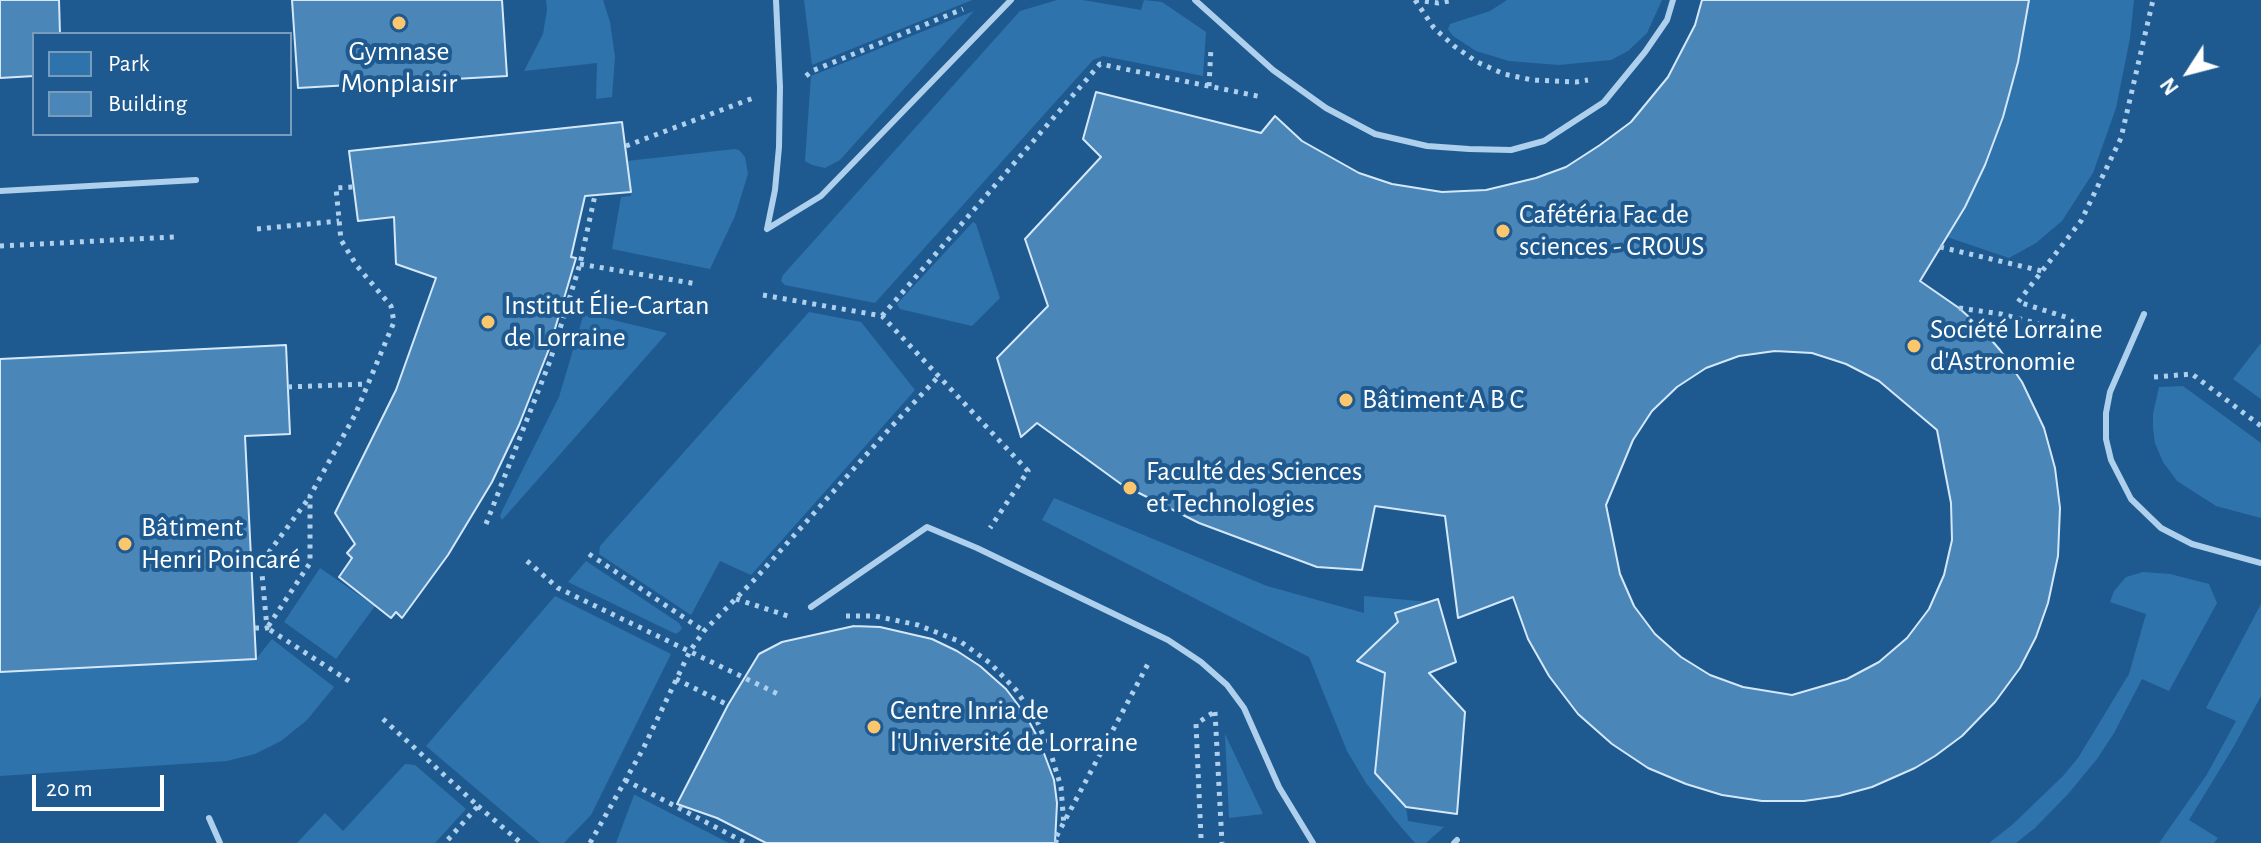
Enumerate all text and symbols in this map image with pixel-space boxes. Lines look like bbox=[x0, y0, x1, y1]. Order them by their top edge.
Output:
marker: Gymnase Monplaisir bbox=[390, 14, 408, 32]
legend bbox=[32, 32, 292, 136]
north arrow bbox=[2149, 32, 2229, 112]
place label: Gymnase Monplaisir bbox=[341, 35, 457, 101]
text: Park bbox=[108, 52, 149, 76]
text: N bbox=[2156, 73, 2183, 99]
text: Building bbox=[108, 92, 187, 116]
place label: Cafétéria Fac de sciences - CROUS bbox=[1519, 198, 1704, 264]
marker: Cafétéria Fac de sciences - CROUS bbox=[1494, 222, 1512, 240]
place label: Institut Élie-Cartan de Lorraine bbox=[504, 289, 709, 355]
marker: Institut Élie-Cartan de Lorraine bbox=[479, 313, 497, 331]
place label: Société Lorraine d'Astronomie bbox=[1930, 313, 2103, 379]
marker: Société Lorraine d'Astronomie bbox=[1905, 337, 1923, 355]
place label: Bâtiment A B C bbox=[1362, 383, 1524, 417]
marker: Bâtiment A B C bbox=[1337, 391, 1355, 409]
place label: Faculté des Sciences et Technologies bbox=[1146, 455, 1362, 521]
marker: Faculté des Sciences et Technologies bbox=[1121, 479, 1139, 497]
place label: Bâtiment Henri Poincaré bbox=[141, 511, 301, 577]
marker: Bâtiment Henri Poincaré bbox=[116, 535, 134, 553]
place label: Centre Inria de l'Université de Lorraine bbox=[890, 694, 1138, 760]
marker: Centre Inria de l'Université de Lorraine bbox=[865, 718, 883, 736]
scale bar bbox=[36, 759, 168, 809]
text: 20 m bbox=[46, 777, 93, 801]

